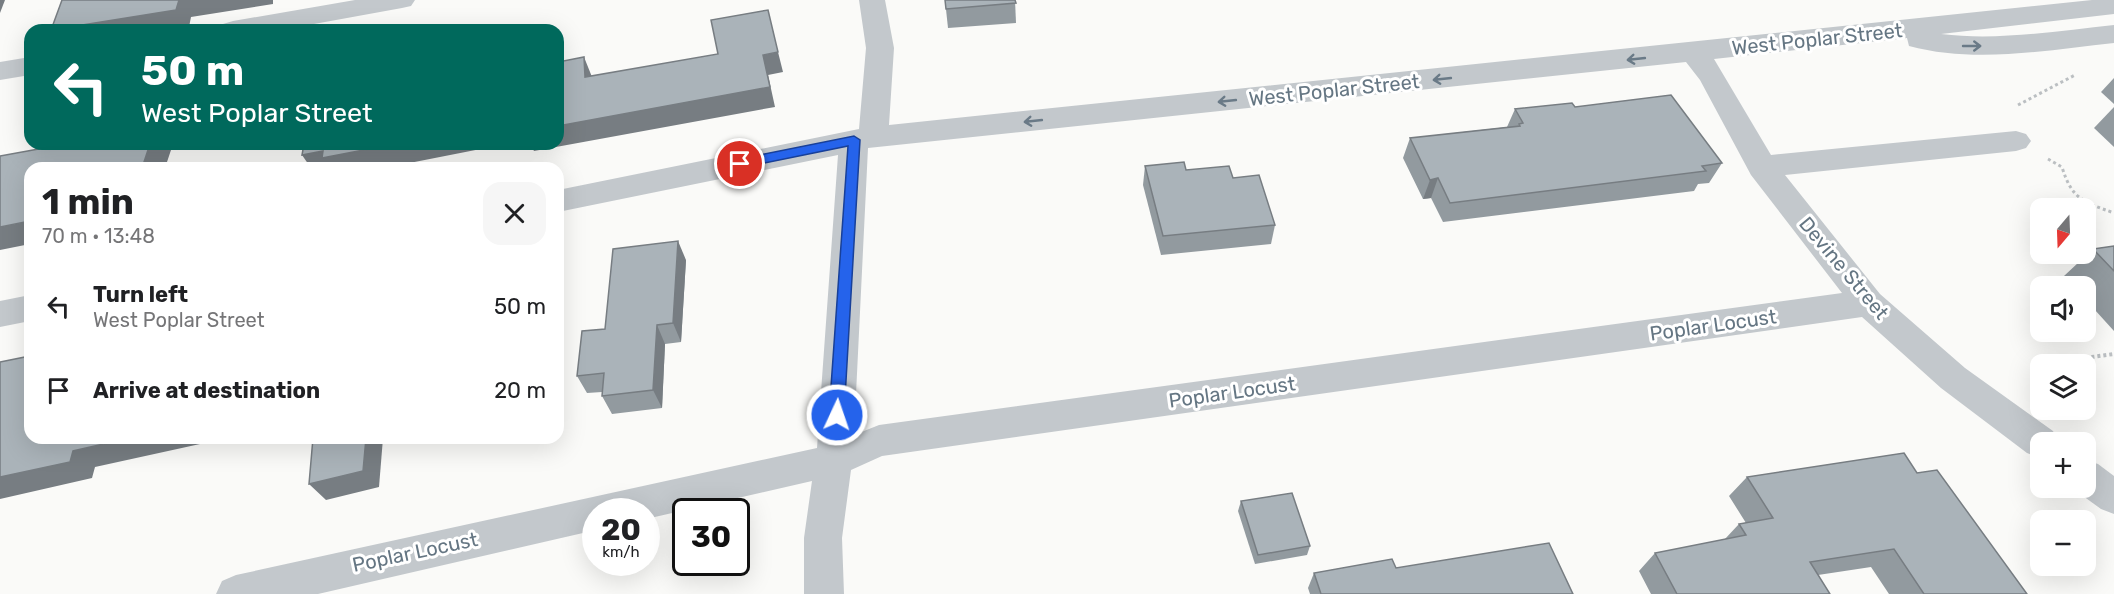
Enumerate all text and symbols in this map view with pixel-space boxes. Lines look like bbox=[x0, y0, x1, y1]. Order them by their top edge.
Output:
street label: West Poplar Street bbox=[1730, 18, 1904, 60]
one-way arrow bbox=[1962, 40, 1982, 52]
text: 50 m bbox=[141, 46, 244, 96]
icon: left bbox=[42, 48, 120, 126]
one-way arrow bbox=[1626, 54, 1646, 65]
street label: West Poplar Street bbox=[1247, 69, 1421, 111]
one-way arrow bbox=[1432, 74, 1452, 85]
one-way arrow bbox=[1218, 96, 1237, 107]
text: West Poplar Street bbox=[141, 97, 373, 129]
one-way arrow bbox=[1024, 116, 1043, 127]
pin bbox=[714, 138, 765, 189]
icon: arrive bbox=[723, 147, 756, 180]
text: 1 min bbox=[42, 180, 134, 223]
button: close bbox=[483, 182, 546, 245]
north arrow bbox=[2030, 198, 2096, 264]
map controls bbox=[2030, 198, 2096, 576]
street label: Devine Street bbox=[1794, 212, 1894, 324]
text: 70 m · 13:48 bbox=[42, 224, 155, 248]
button: sound bbox=[2030, 276, 2096, 342]
text: Turn left bbox=[93, 281, 188, 308]
icon: left bbox=[42, 290, 75, 323]
text: 50 m bbox=[494, 293, 546, 320]
street label: Poplar Locust bbox=[1648, 304, 1778, 346]
text: West Poplar Street bbox=[93, 308, 265, 332]
button: layers bbox=[2030, 354, 2096, 420]
street label: Poplar Locust bbox=[1167, 371, 1297, 413]
icon: arrive bbox=[42, 374, 75, 407]
text: Arrive at destination bbox=[93, 377, 320, 404]
text: 20 m bbox=[494, 377, 546, 404]
position arrow bbox=[805, 383, 869, 447]
button: + bbox=[2030, 432, 2096, 498]
speed limit sign: 30 bbox=[672, 498, 750, 576]
button: − bbox=[2030, 510, 2096, 576]
text: 20 bbox=[601, 512, 641, 548]
street label: Poplar Locust bbox=[350, 527, 480, 577]
text: km/h bbox=[602, 543, 640, 561]

